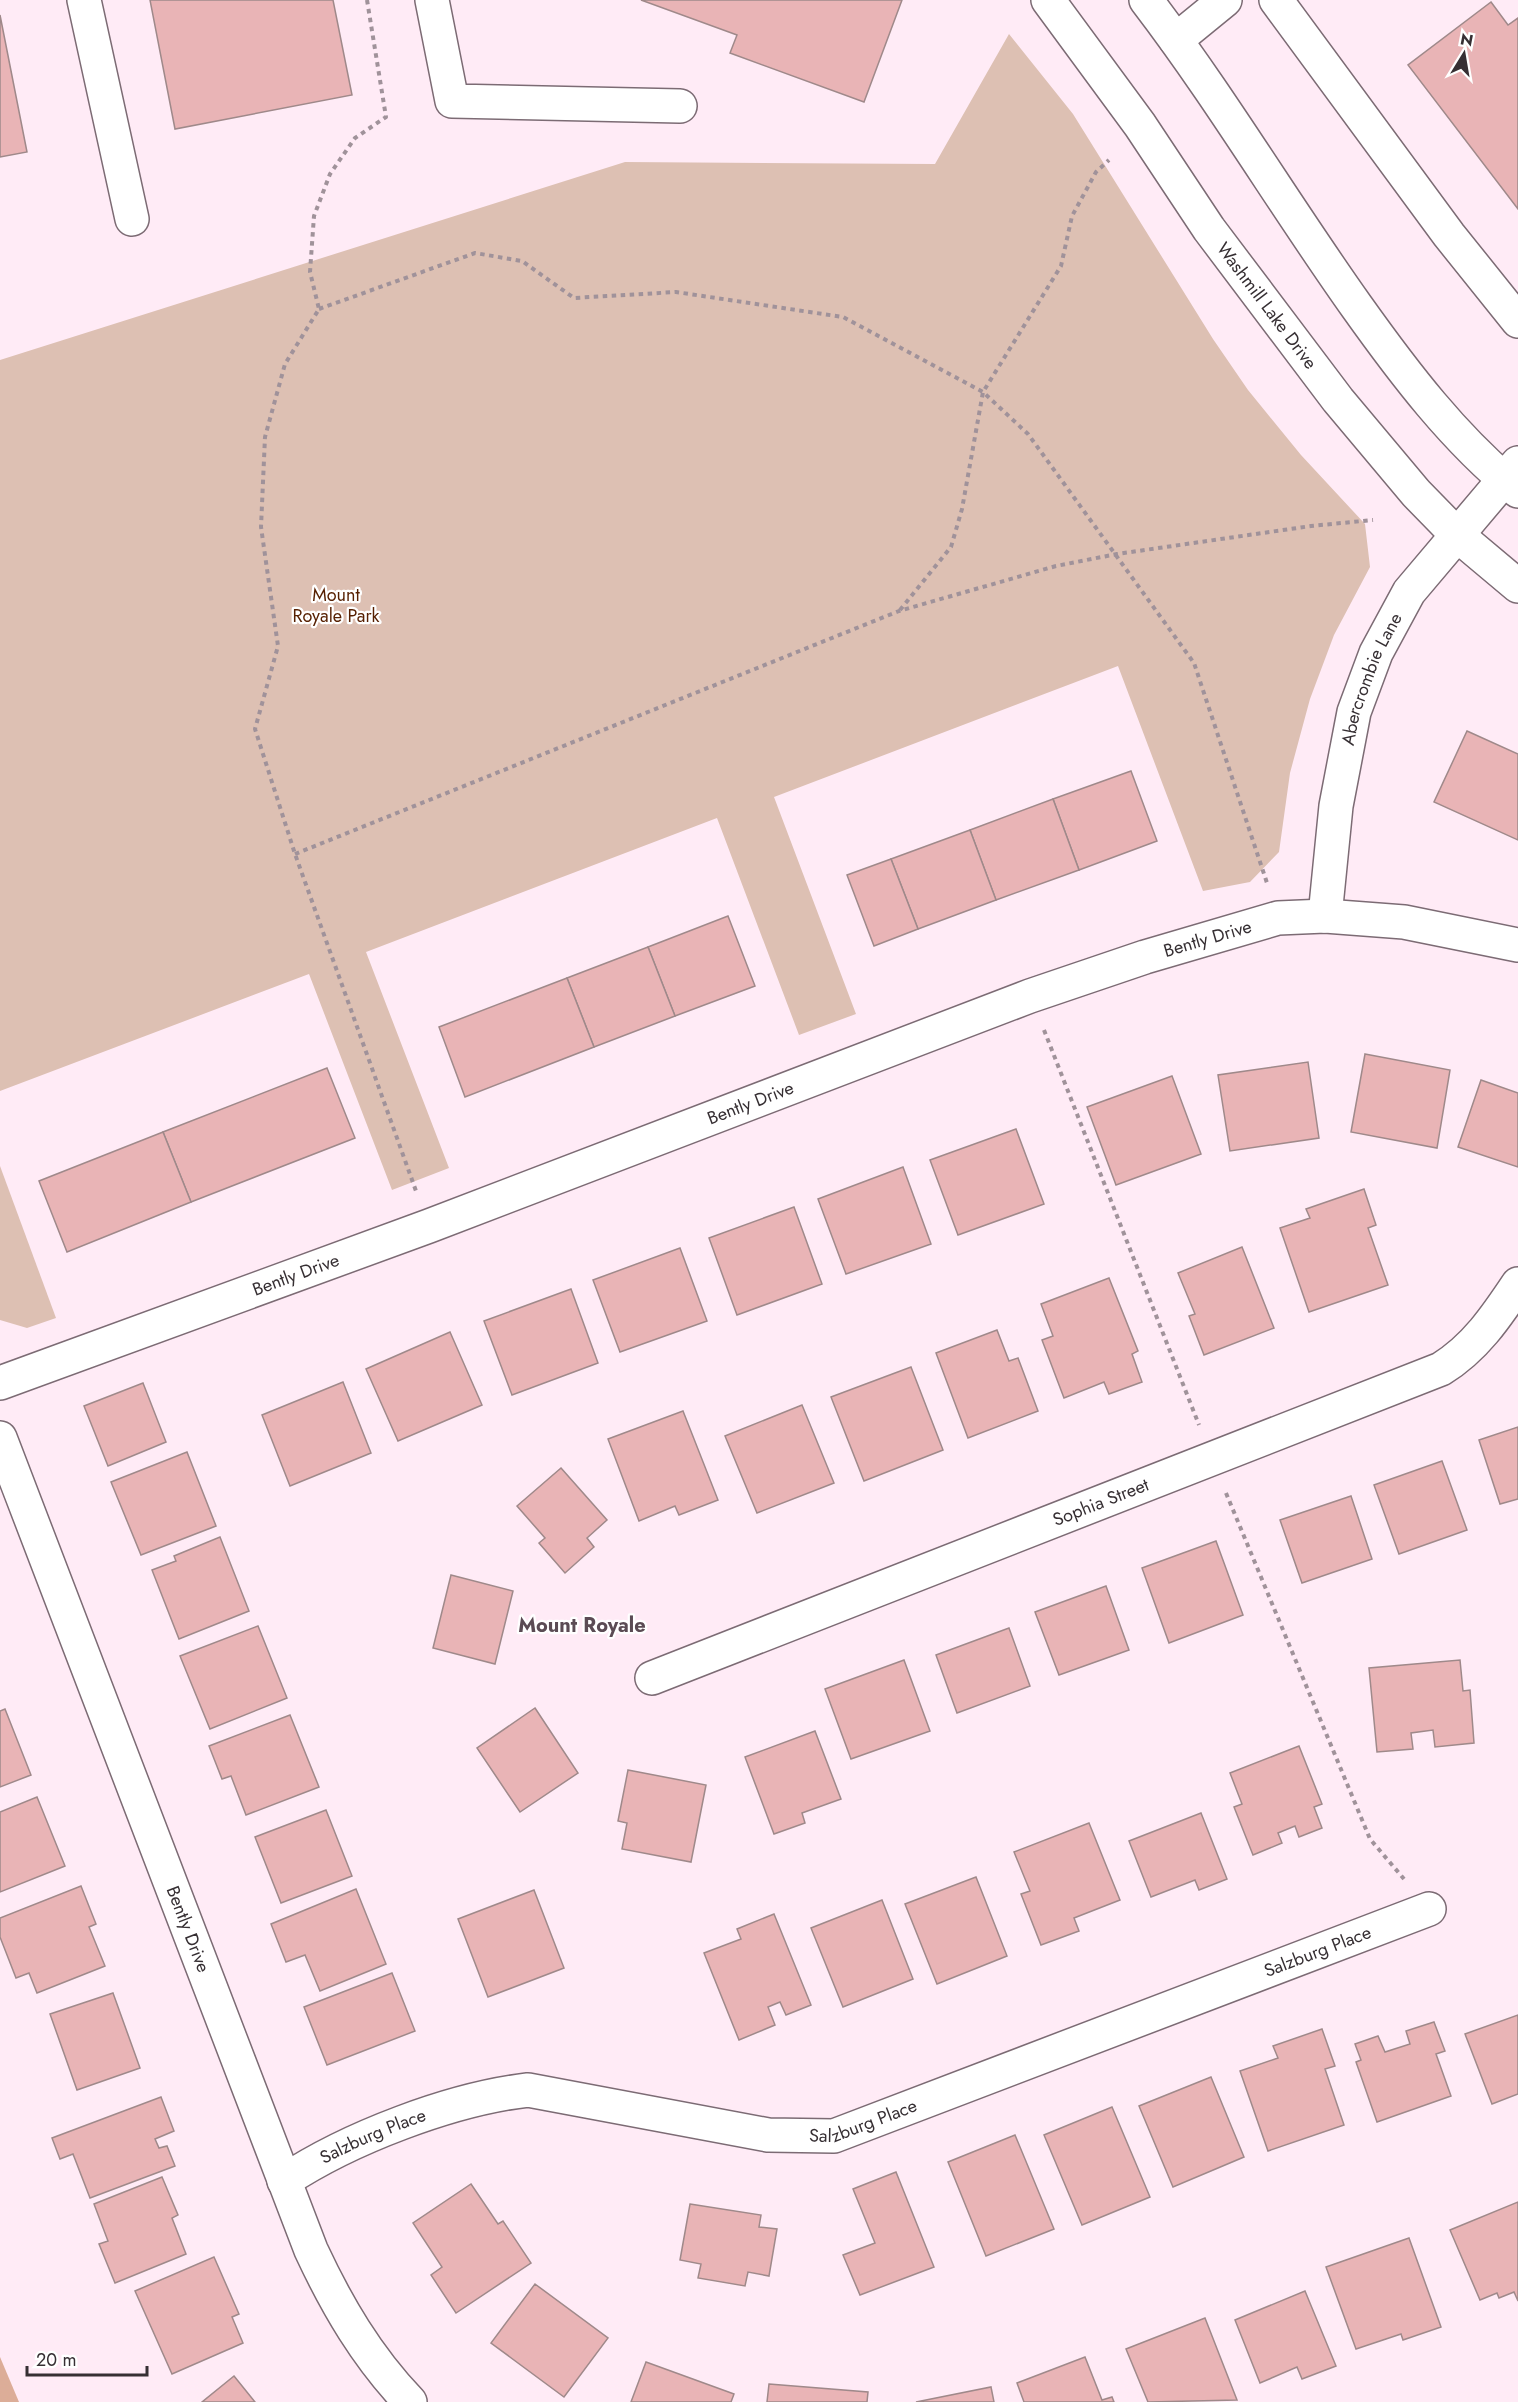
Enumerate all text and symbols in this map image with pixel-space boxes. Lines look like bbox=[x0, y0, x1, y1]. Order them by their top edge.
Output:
north arrow bbox=[1434, 24, 1494, 84]
text: N bbox=[1458, 27, 1475, 52]
street label: Washmill Lake Drive bbox=[1210, 237, 1323, 375]
park label: Mount Royale Park bbox=[292, 582, 380, 629]
street label: Abercrombie Lane bbox=[1335, 608, 1408, 748]
street label: Bently Drive bbox=[1160, 913, 1255, 964]
street label: Bently Drive bbox=[703, 1075, 797, 1131]
street label: Bently Drive bbox=[249, 1247, 343, 1303]
street label: Sophia Street bbox=[1049, 1471, 1153, 1533]
district label: Mount Royale bbox=[518, 1611, 646, 1640]
street label: Bently Drive bbox=[160, 1882, 216, 1976]
street label: Salzburg Place bbox=[1260, 1919, 1375, 1984]
street label: Salzburg Place bbox=[809, 2093, 921, 2149]
street label: Salzburg Place bbox=[315, 2102, 429, 2170]
scale bar bbox=[27, 2339, 147, 2377]
text: 20 m bbox=[36, 2347, 76, 2373]

